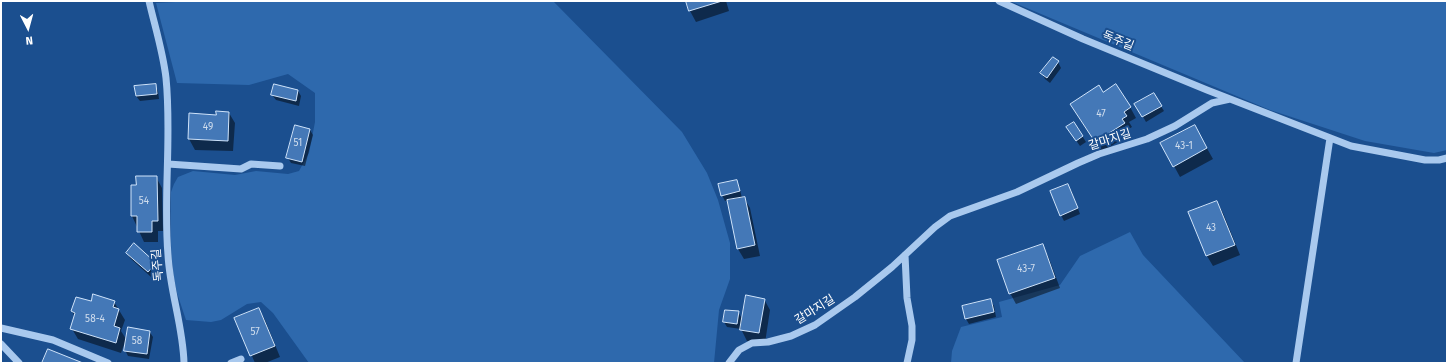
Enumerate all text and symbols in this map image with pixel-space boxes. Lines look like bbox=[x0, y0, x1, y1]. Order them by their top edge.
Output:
north arrow bbox=[8, 8, 48, 48]
street label: 독주길 bbox=[1100, 28, 1136, 54]
text: N bbox=[25, 34, 34, 47]
house number: 47 bbox=[1096, 108, 1106, 120]
house number: 49 bbox=[203, 121, 213, 133]
street label: 갈마지길 bbox=[1087, 126, 1133, 154]
house number: 51 bbox=[294, 137, 302, 149]
house number: 43-1 bbox=[1175, 140, 1193, 152]
house number: 54 bbox=[139, 195, 149, 207]
house number: 43 bbox=[1206, 222, 1216, 234]
street label: 독주길 bbox=[149, 248, 167, 282]
house number: 43-7 bbox=[1017, 263, 1035, 275]
street label: 갈마지길 bbox=[792, 292, 838, 328]
house number: 58-4 bbox=[85, 313, 105, 325]
house number: 57 bbox=[250, 326, 260, 338]
house number: 58 bbox=[132, 335, 142, 347]

